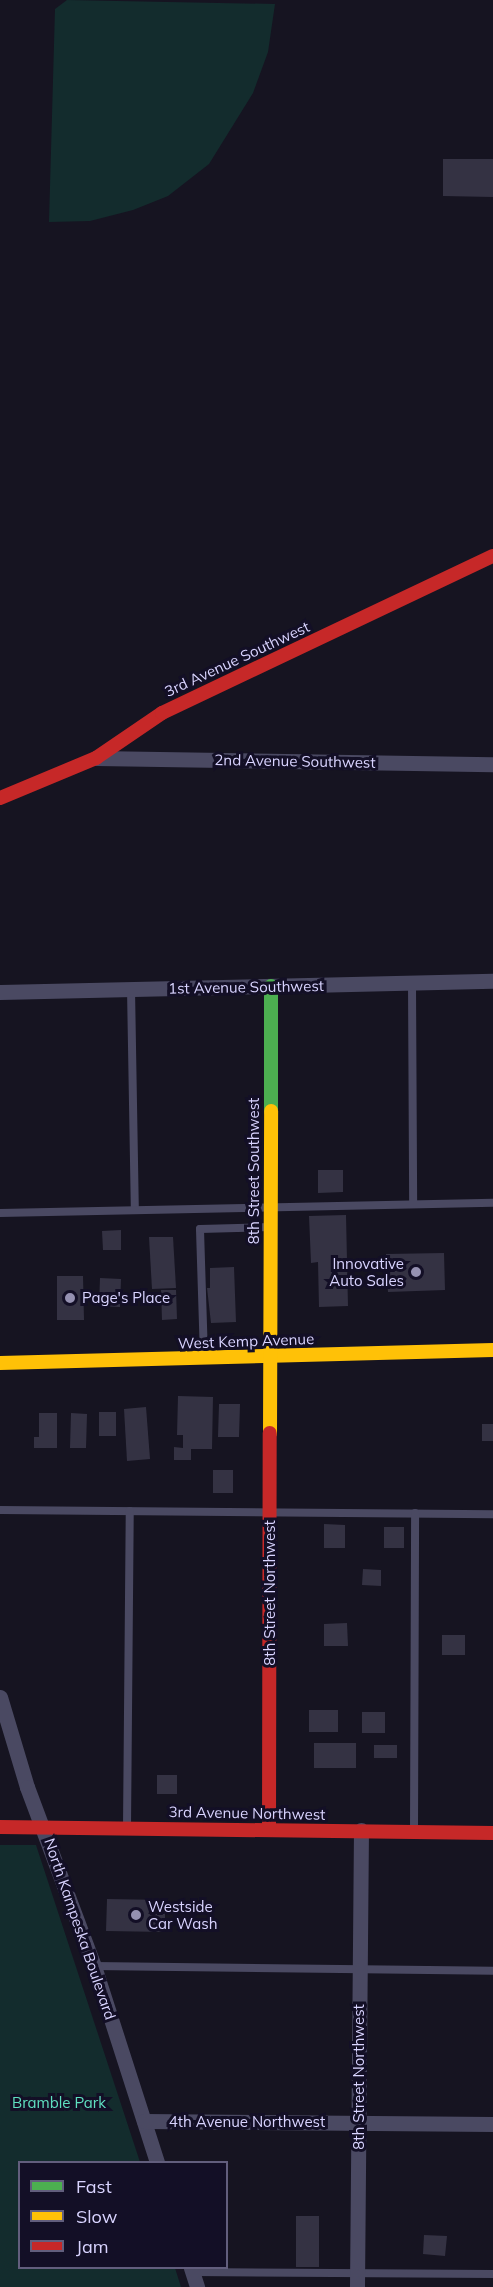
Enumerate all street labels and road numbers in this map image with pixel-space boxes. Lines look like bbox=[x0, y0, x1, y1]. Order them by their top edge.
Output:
street label: 3rd Avenue Southwest bbox=[162, 618, 312, 700]
street label: 2nd Avenue Southwest bbox=[214, 751, 376, 771]
street label: 1st Avenue Southwest bbox=[168, 977, 324, 997]
street label: 8th Street Southwest bbox=[245, 1098, 263, 1244]
street label: West Kemp Avenue bbox=[178, 1330, 314, 1352]
street label: 8th Street Northwest bbox=[261, 1520, 279, 1666]
street label: 3rd Avenue Northwest bbox=[169, 1803, 325, 1823]
street label: North Kampeska Boulevard bbox=[40, 1836, 120, 2022]
street label: 8th Street Northwest bbox=[350, 2004, 368, 2150]
street label: 4th Avenue Northwest bbox=[169, 2113, 325, 2131]

